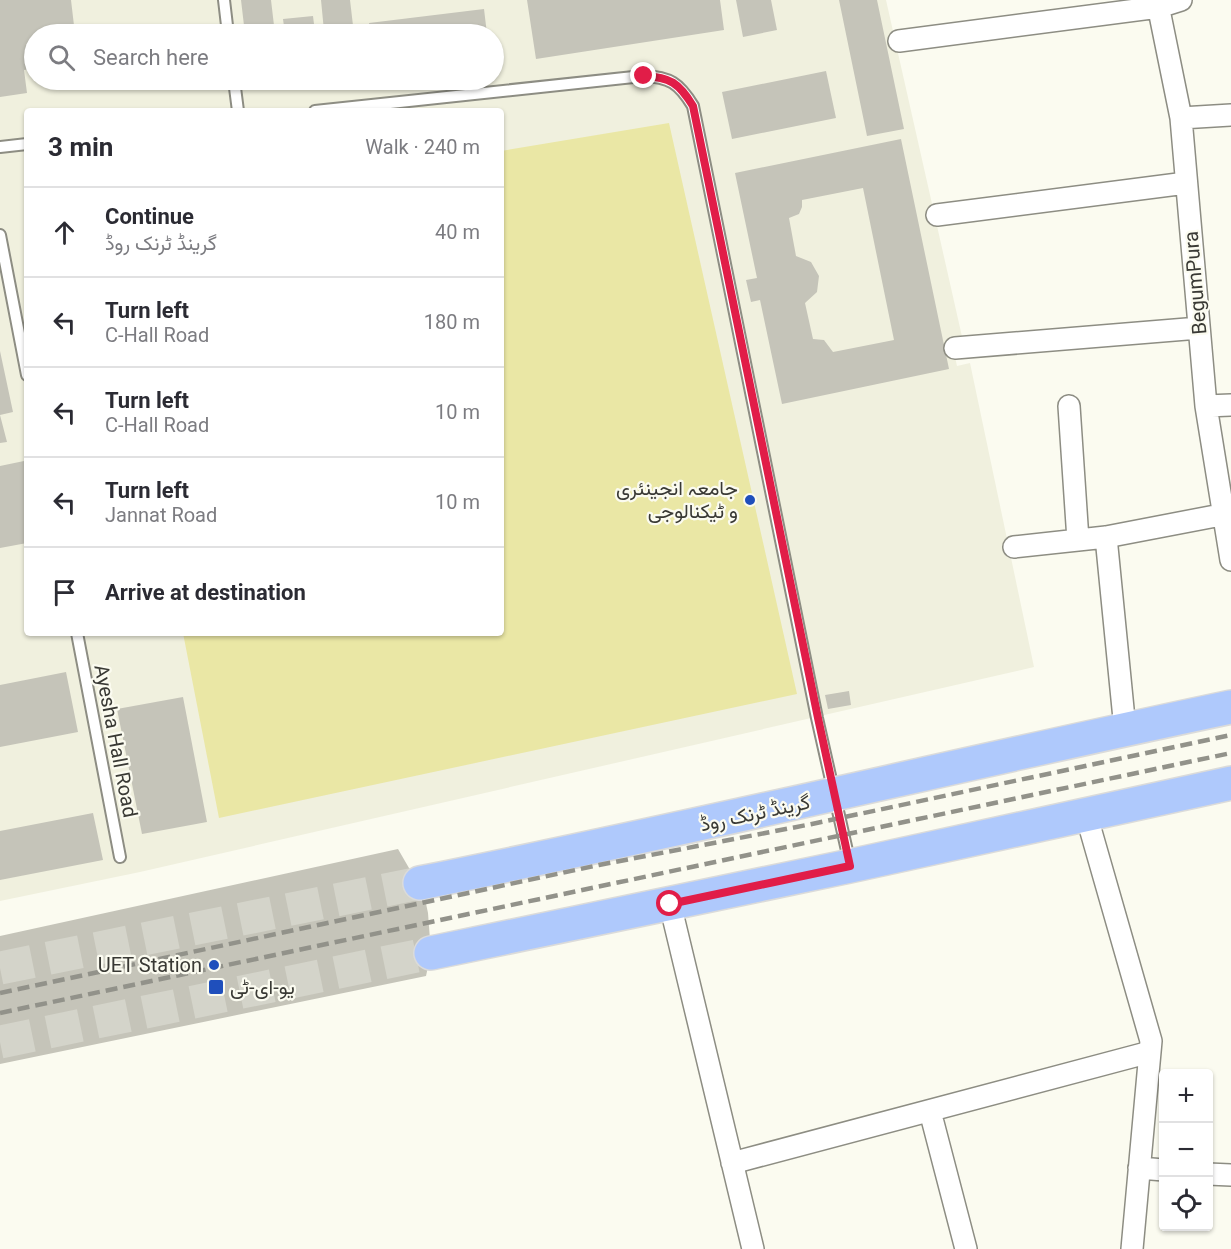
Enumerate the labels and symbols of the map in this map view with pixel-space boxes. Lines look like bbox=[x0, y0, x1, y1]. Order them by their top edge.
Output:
route end bbox=[630, 62, 656, 88]
street label: BegumPura bbox=[1179, 230, 1211, 336]
place label: جامعہ انجینئری و ٹیکنالوجی bbox=[616, 476, 738, 524]
marker: جامعہ انجینئری و ٹیکنالوجی bbox=[743, 493, 757, 507]
street label: Ayesha Hall Road bbox=[89, 662, 143, 820]
street label: گرینڈ ٹرنک روڈ bbox=[698, 790, 813, 837]
route start bbox=[656, 890, 682, 916]
place label: UET Station bbox=[98, 953, 202, 977]
marker: UET Station bbox=[207, 958, 221, 972]
place label: یو-ای-ٹی bbox=[230, 975, 295, 1000]
marker: یو-ای-ٹی bbox=[207, 978, 225, 996]

